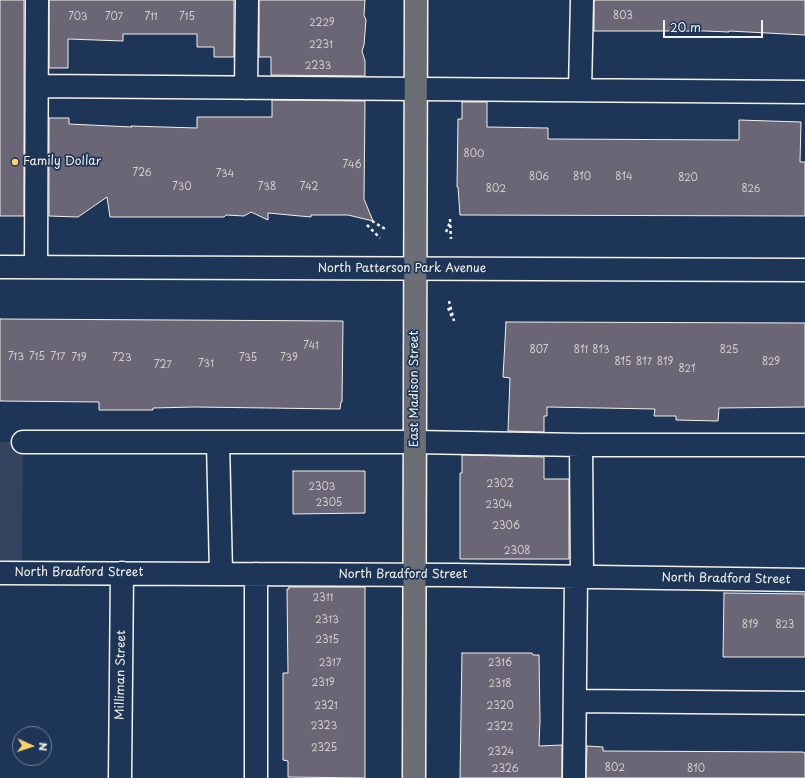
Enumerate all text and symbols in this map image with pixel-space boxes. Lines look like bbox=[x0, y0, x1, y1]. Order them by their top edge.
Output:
house number: 803 bbox=[613, 10, 633, 22]
house number: 703 bbox=[68, 11, 88, 23]
house number: 707 bbox=[105, 11, 123, 23]
house number: 711 bbox=[144, 11, 158, 23]
house number: 715 bbox=[179, 11, 195, 23]
scale bar bbox=[665, 12, 765, 38]
house number: 2229 bbox=[309, 17, 335, 29]
text: 20 m bbox=[670, 18, 701, 36]
house number: 2231 bbox=[309, 39, 333, 51]
house number: 2233 bbox=[305, 60, 331, 72]
house number: 800 bbox=[464, 148, 484, 160]
place label: Family Dollar bbox=[23, 155, 101, 169]
marker: Family Dollar bbox=[10, 157, 20, 167]
house number: 746 bbox=[343, 159, 361, 171]
house number: 726 bbox=[132, 167, 152, 179]
house number: 734 bbox=[216, 168, 234, 180]
house number: 806 bbox=[529, 171, 549, 183]
house number: 810 bbox=[573, 171, 591, 183]
house number: 814 bbox=[615, 171, 633, 183]
house number: 820 bbox=[678, 172, 698, 184]
house number: 730 bbox=[172, 181, 192, 193]
house number: 738 bbox=[258, 181, 276, 193]
house number: 742 bbox=[300, 181, 318, 193]
house number: 802 bbox=[486, 183, 506, 195]
house number: 826 bbox=[742, 183, 760, 195]
street label: North Patterson Park Avenue bbox=[318, 262, 486, 276]
street label: East Madison Street bbox=[408, 331, 422, 447]
house number: 741 bbox=[303, 340, 319, 352]
house number: 807 bbox=[530, 344, 548, 356]
house number: 811 bbox=[574, 344, 588, 356]
house number: 813 bbox=[592, 344, 610, 356]
house number: 825 bbox=[720, 344, 738, 356]
house number: 713 bbox=[8, 351, 24, 363]
house number: 715 bbox=[29, 351, 45, 363]
house number: 717 bbox=[51, 351, 65, 363]
house number: 719 bbox=[71, 352, 87, 364]
house number: 723 bbox=[112, 352, 132, 364]
house number: 735 bbox=[239, 352, 257, 364]
house number: 739 bbox=[280, 352, 298, 364]
house number: 815 bbox=[614, 356, 632, 368]
house number: 817 bbox=[636, 356, 652, 368]
house number: 819 bbox=[657, 356, 673, 368]
house number: 829 bbox=[762, 356, 780, 368]
house number: 731 bbox=[198, 358, 214, 370]
house number: 727 bbox=[154, 359, 172, 371]
house number: 821 bbox=[679, 363, 695, 375]
house number: 2302 bbox=[486, 478, 514, 490]
house number: 2303 bbox=[309, 481, 335, 493]
house number: 2305 bbox=[316, 497, 342, 509]
house number: 2304 bbox=[486, 499, 512, 511]
house number: 2306 bbox=[492, 520, 520, 532]
house number: 2308 bbox=[503, 545, 531, 557]
street label: North Bradford Street bbox=[15, 566, 143, 580]
street label: North Bradford Street bbox=[339, 568, 467, 582]
street label: North Bradford Street bbox=[661, 571, 791, 587]
house number: 2311 bbox=[313, 592, 333, 604]
house number: 2313 bbox=[315, 614, 339, 626]
house number: 819 bbox=[742, 619, 758, 631]
house number: 823 bbox=[776, 619, 794, 631]
street label: Milliman Street bbox=[113, 630, 129, 720]
house number: 2315 bbox=[315, 634, 339, 646]
house number: 2317 bbox=[319, 657, 341, 669]
house number: 2316 bbox=[488, 657, 512, 669]
house number: 2319 bbox=[311, 677, 335, 689]
house number: 2318 bbox=[488, 678, 512, 690]
house number: 2321 bbox=[314, 700, 338, 712]
house number: 2320 bbox=[486, 700, 514, 712]
house number: 2323 bbox=[311, 720, 337, 732]
house number: 2322 bbox=[487, 721, 513, 733]
north arrow bbox=[12, 726, 52, 766]
text: N bbox=[35, 742, 52, 751]
house number: 2325 bbox=[311, 742, 337, 754]
house number: 2324 bbox=[488, 746, 514, 758]
house number: 802 bbox=[605, 762, 625, 774]
house number: 2326 bbox=[491, 763, 519, 775]
house number: 810 bbox=[687, 763, 705, 775]

